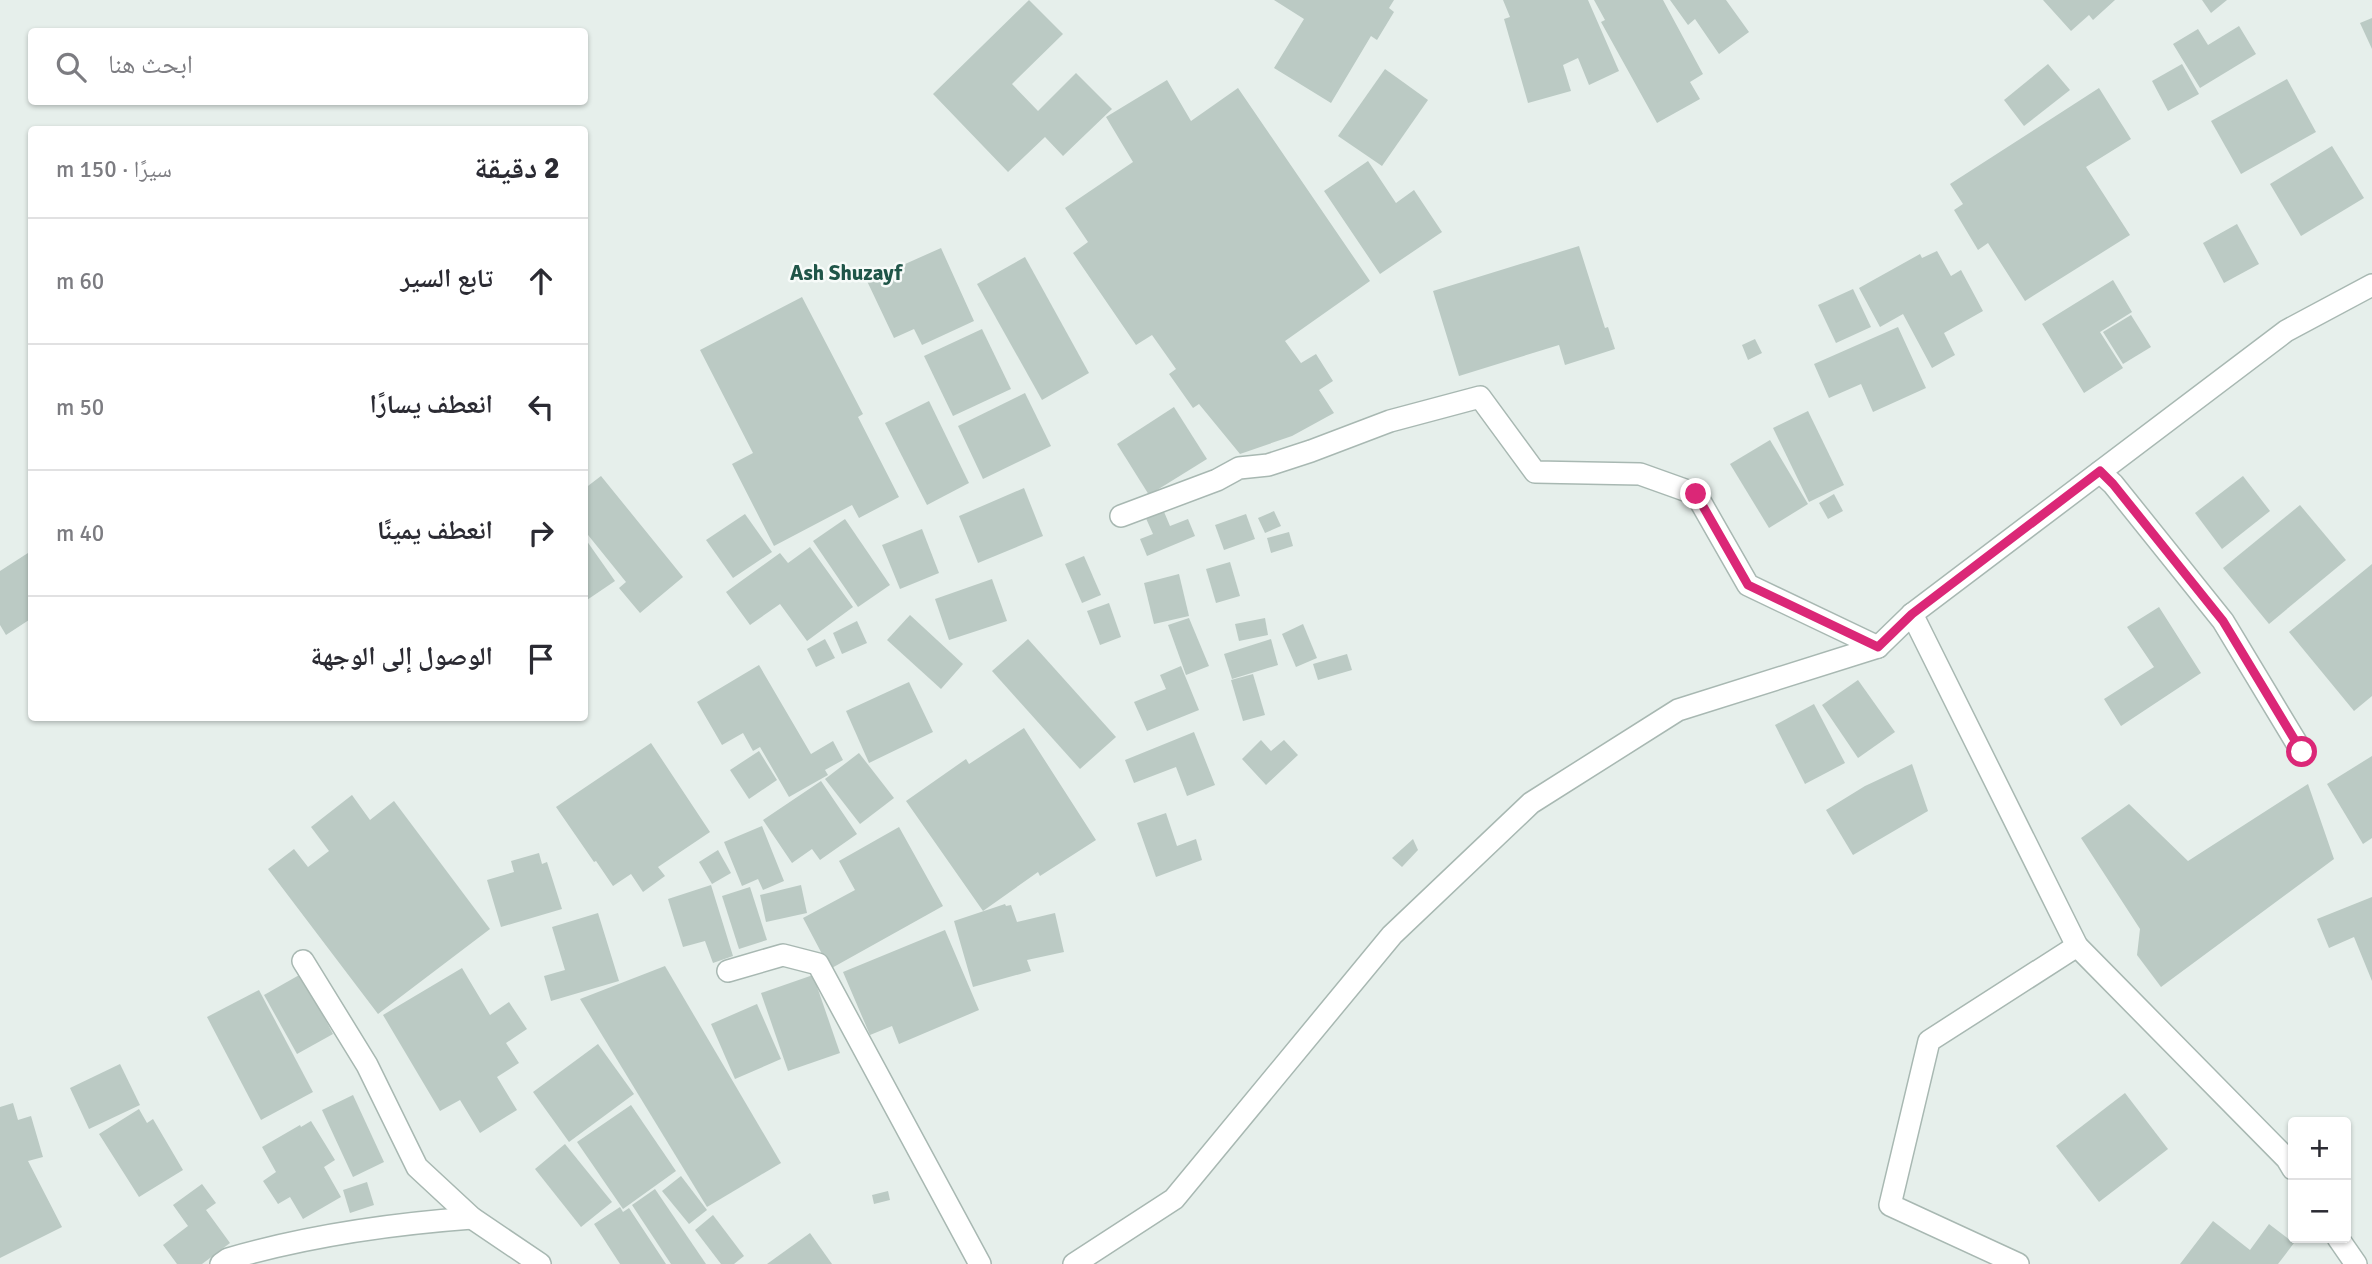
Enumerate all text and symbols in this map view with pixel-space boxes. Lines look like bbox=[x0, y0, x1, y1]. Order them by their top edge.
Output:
search box bbox=[28, 28, 588, 105]
icon: search bbox=[52, 48, 90, 86]
text: ابحث هنا bbox=[108, 49, 193, 81]
text: 2 دقيقة bbox=[474, 150, 560, 187]
text: سيرًا · 150 m bbox=[56, 155, 172, 184]
district label: Ash Shuzayf bbox=[790, 260, 903, 286]
icon: ahead bbox=[522, 262, 560, 300]
text: تابع السير bbox=[401, 263, 493, 295]
text: 60 m bbox=[56, 267, 104, 296]
icon: left bbox=[522, 388, 560, 426]
text: انعطف يسارًا bbox=[369, 389, 493, 421]
text: 50 m bbox=[56, 393, 104, 422]
route end bbox=[1680, 478, 1711, 509]
icon: right bbox=[522, 514, 560, 552]
text: انعطف يمينًا bbox=[377, 515, 493, 547]
text: 40 m bbox=[56, 519, 104, 548]
icon: arrive bbox=[522, 640, 560, 678]
text: الوصول إلى الوجهة bbox=[311, 641, 493, 673]
route start bbox=[2286, 736, 2317, 767]
map controls bbox=[2288, 1117, 2351, 1243]
button: + bbox=[2288, 1117, 2351, 1180]
button: − bbox=[2288, 1180, 2351, 1243]

